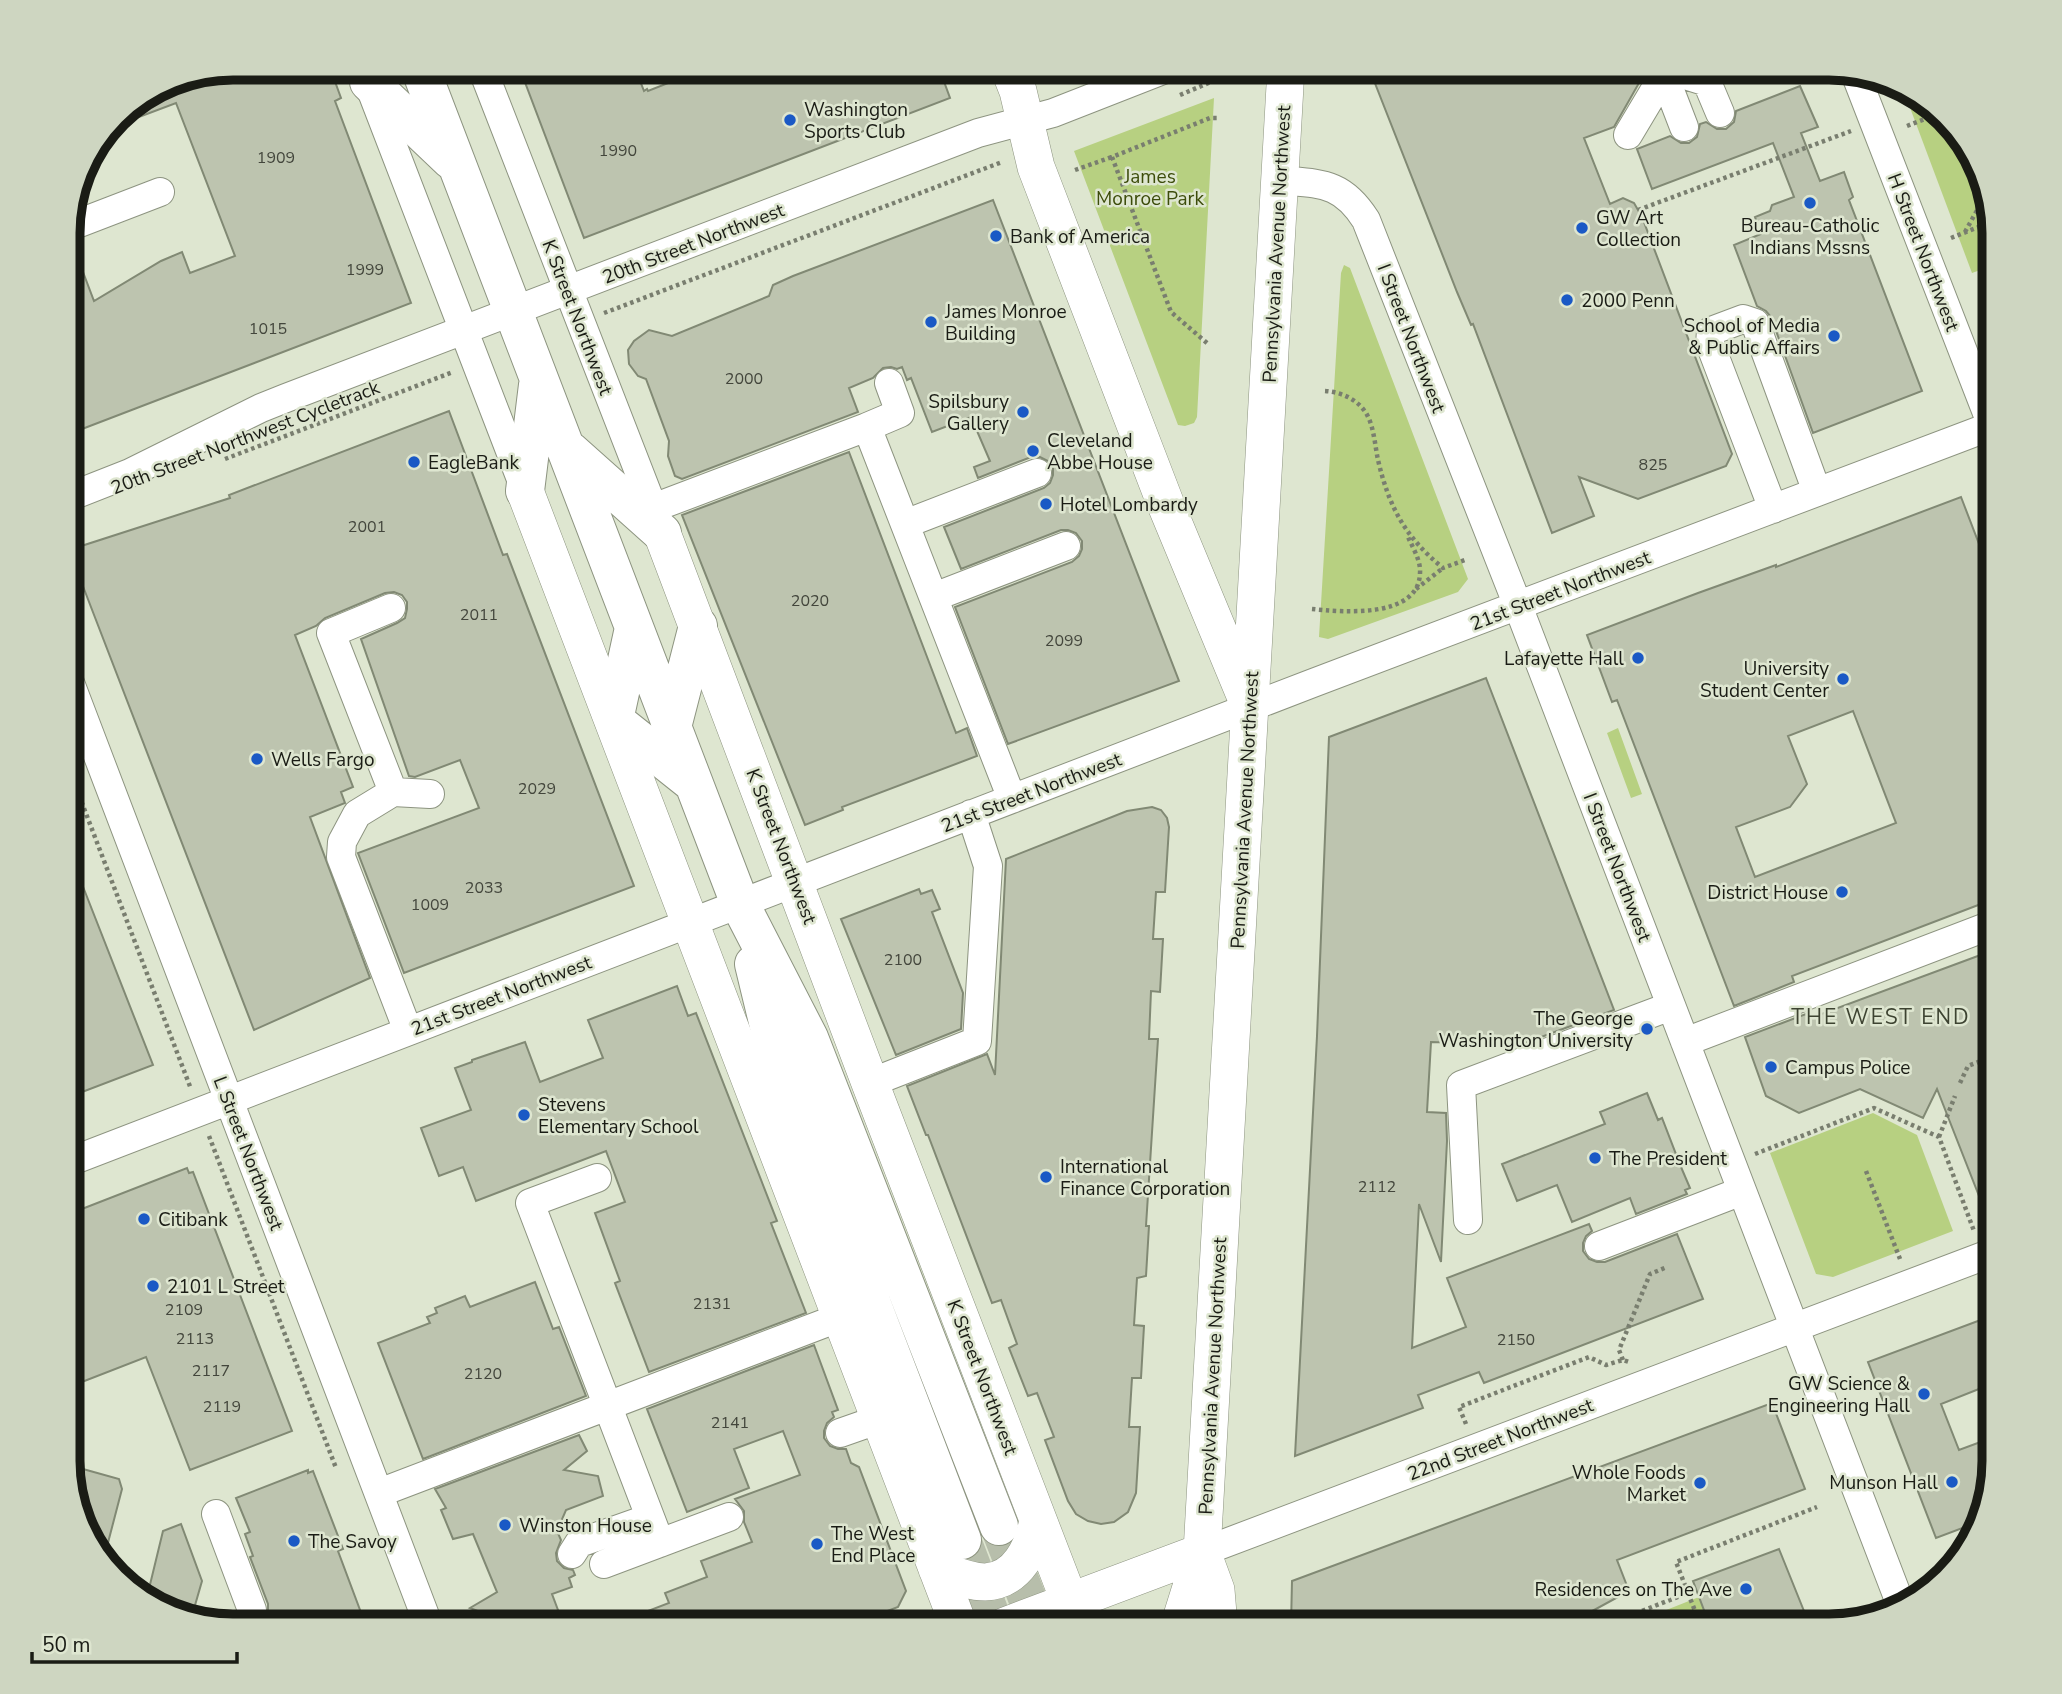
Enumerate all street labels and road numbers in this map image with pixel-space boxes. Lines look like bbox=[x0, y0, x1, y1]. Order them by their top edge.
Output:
street label: Pennsylvania Avenue Northwest bbox=[1257, 104, 1297, 383]
street label: H Street Northwest bbox=[1881, 170, 1965, 335]
street label: 20th Street Northwest bbox=[599, 197, 788, 291]
street label: K Street Northwest bbox=[535, 236, 619, 399]
street label: I Street Northwest bbox=[1371, 260, 1452, 417]
street label: 20th Street Northwest Cycletrack bbox=[107, 374, 384, 501]
street label: 21st Street Northwest bbox=[1467, 544, 1655, 637]
street label: Pennsylvania Avenue Northwest bbox=[1225, 670, 1265, 949]
street label: 21st Street Northwest bbox=[938, 746, 1126, 839]
street label: K Street Northwest bbox=[739, 765, 823, 928]
street label: I Street Northwest bbox=[1577, 789, 1658, 946]
street label: 21st Street Northwest bbox=[408, 949, 596, 1042]
street label: L Street Northwest bbox=[207, 1073, 290, 1234]
street label: Pennsylvania Avenue Northwest bbox=[1193, 1236, 1233, 1515]
street label: K Street Northwest bbox=[940, 1296, 1024, 1459]
street label: 22nd Street Northwest bbox=[1404, 1392, 1597, 1487]

